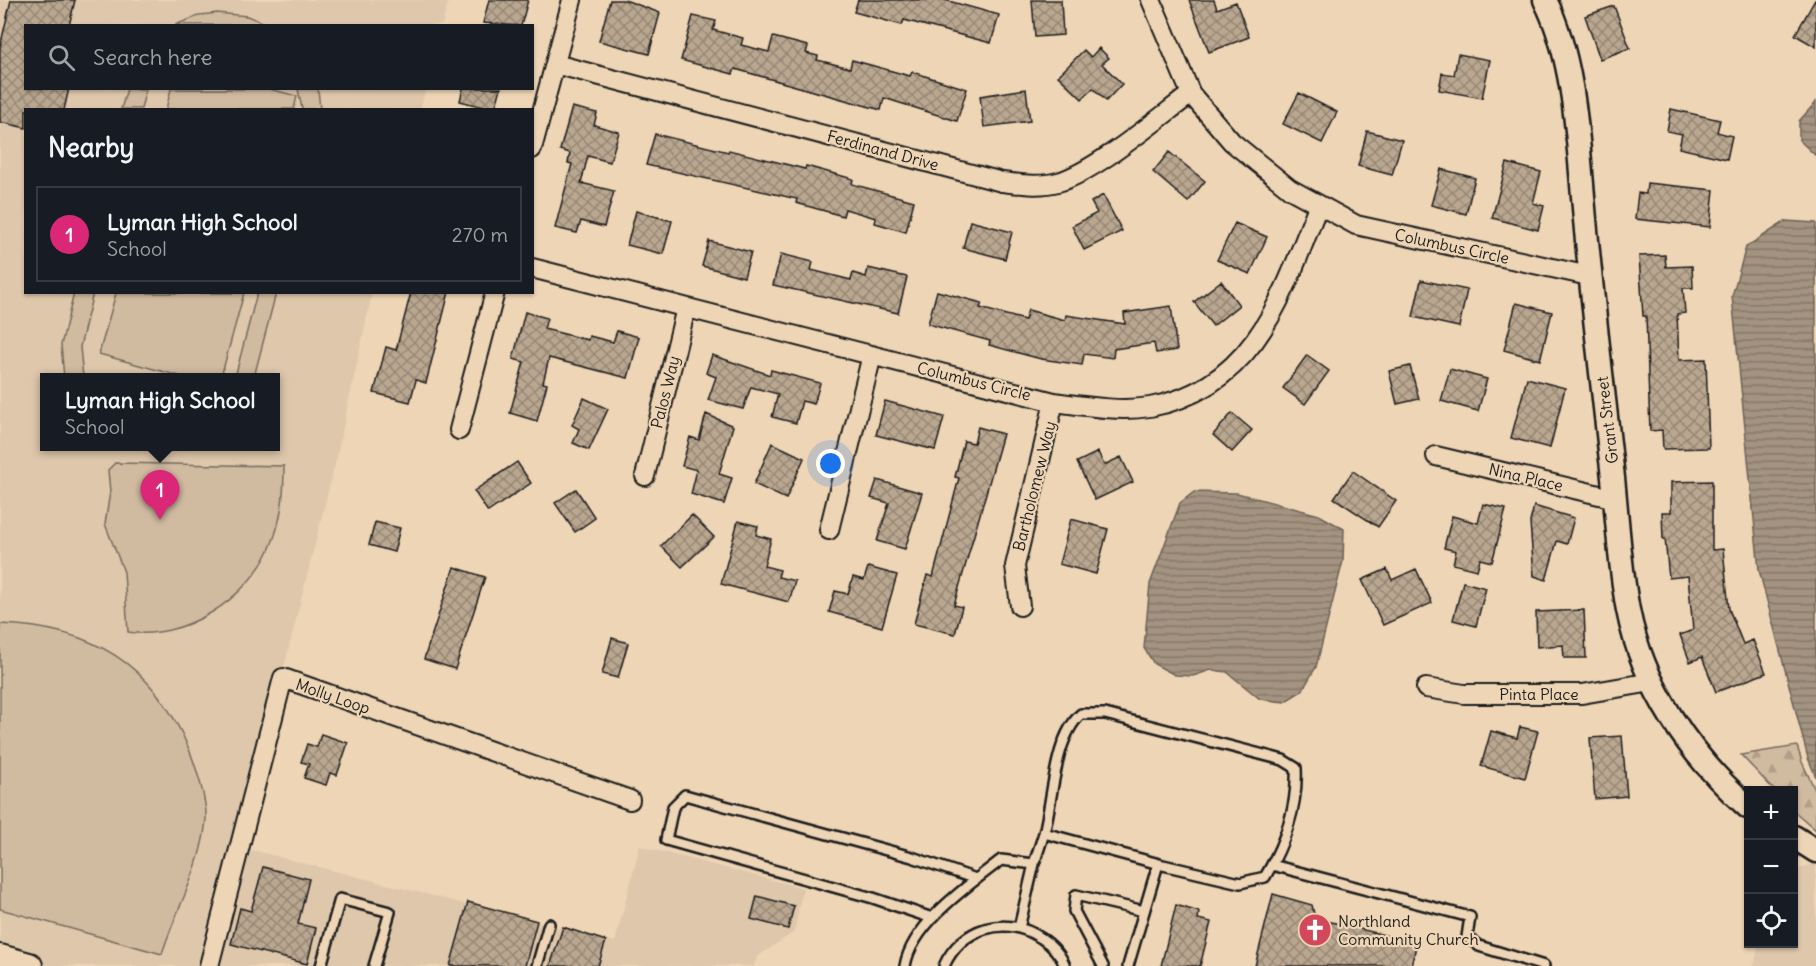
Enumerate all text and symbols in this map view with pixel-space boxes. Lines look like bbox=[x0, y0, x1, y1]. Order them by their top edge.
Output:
search box bbox=[24, 24, 534, 90]
icon: search bbox=[45, 41, 78, 74]
text: Search here bbox=[93, 43, 212, 71]
street label: Ferdinand Drive bbox=[825, 125, 941, 175]
text: Nearby bbox=[48, 131, 134, 164]
text: Lyman High School bbox=[107, 208, 298, 236]
text: 1 bbox=[66, 222, 73, 247]
text: 270 m bbox=[452, 222, 508, 247]
street label: Columbus Circle bbox=[1393, 224, 1511, 268]
text: School bbox=[107, 236, 167, 261]
street label: Palos Way bbox=[646, 354, 684, 430]
street label: Columbus Circle bbox=[915, 357, 1033, 405]
popup bbox=[40, 373, 280, 451]
street label: Grant Street bbox=[1592, 374, 1622, 465]
text: Lyman High School bbox=[65, 386, 255, 414]
text: School bbox=[65, 414, 124, 439]
street label: Bartholomew Way bbox=[1008, 419, 1060, 553]
your location bbox=[816, 449, 845, 478]
street label: Nina Place bbox=[1487, 459, 1565, 495]
pin: 1 bbox=[140, 470, 180, 520]
street label: Molly Loop bbox=[293, 674, 373, 718]
street label: Pinta Place bbox=[1499, 684, 1579, 704]
map controls bbox=[1744, 786, 1798, 948]
button: + bbox=[1744, 786, 1798, 840]
button: − bbox=[1744, 840, 1798, 894]
button: locate bbox=[1744, 894, 1798, 948]
place label: Northland Community Church bbox=[1338, 911, 1479, 949]
church icon: Northland Community Church bbox=[1297, 912, 1333, 948]

